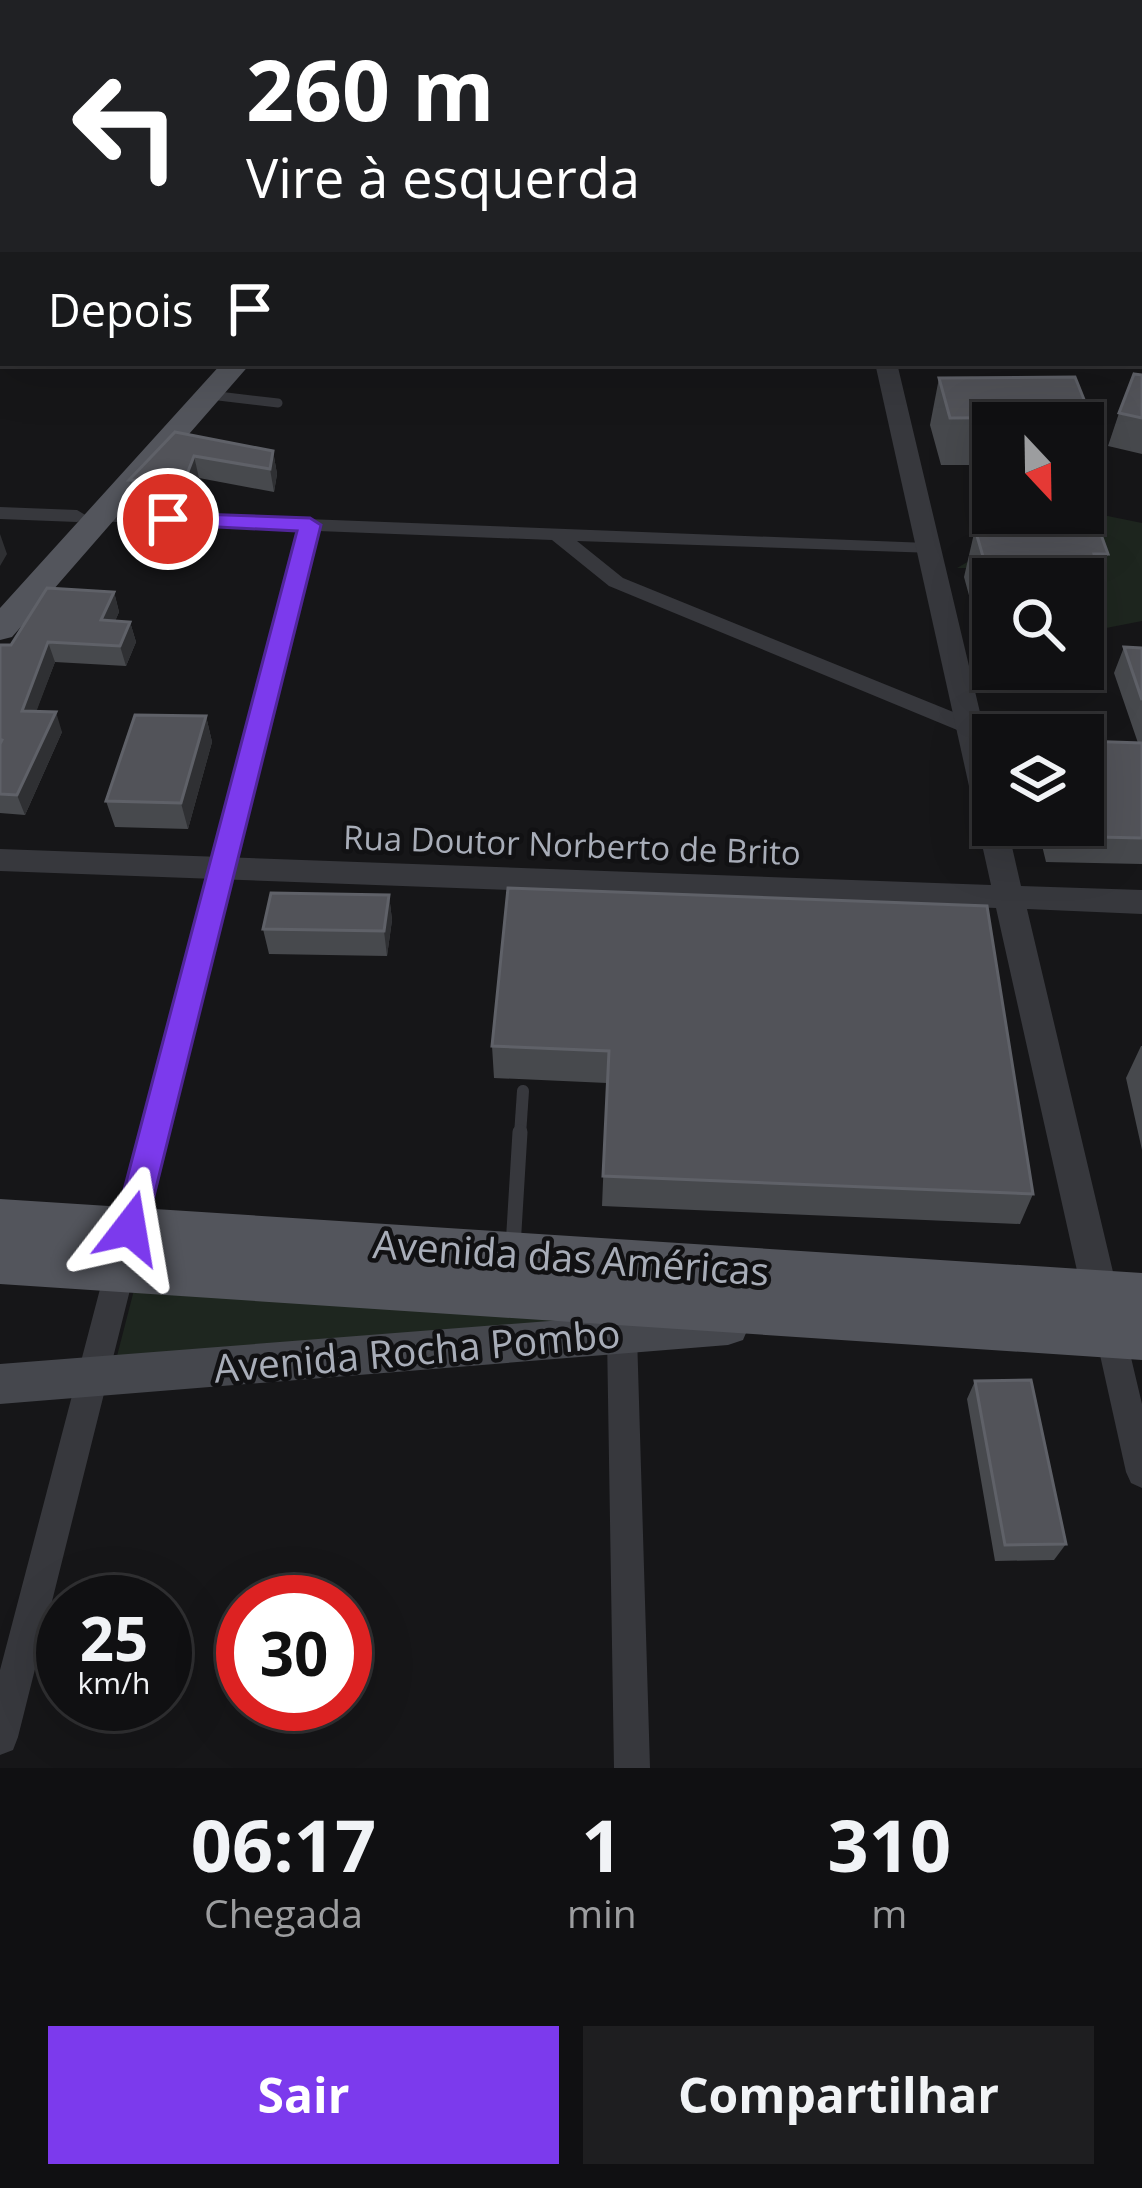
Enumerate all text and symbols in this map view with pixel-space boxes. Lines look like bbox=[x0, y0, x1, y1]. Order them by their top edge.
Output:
text: 260 m bbox=[246, 31, 494, 146]
icon: left bbox=[48, 48, 204, 204]
text: Vire à esquerda bbox=[246, 140, 640, 214]
icon: arrive bbox=[217, 276, 283, 342]
text: Depois bbox=[48, 279, 193, 340]
north arrow bbox=[972, 402, 1104, 534]
map controls bbox=[972, 402, 1104, 846]
pin bbox=[117, 468, 219, 570]
icon: arrive bbox=[135, 486, 201, 552]
button: search bbox=[972, 558, 1104, 690]
button: layers bbox=[972, 714, 1104, 846]
street label: Rua Doutor Norberto de Brito bbox=[342, 814, 802, 875]
position arrow bbox=[67, 1165, 193, 1291]
street label: Avenida das Américas bbox=[371, 1216, 771, 1297]
street label: Avenida Rocha Pombo bbox=[211, 1305, 622, 1394]
speed limit sign: 30 bbox=[216, 1575, 372, 1731]
text: 25 bbox=[80, 1597, 148, 1679]
text: km/h bbox=[78, 1662, 150, 1703]
text: 06:17 bbox=[191, 1795, 376, 1893]
text: 1 bbox=[581, 1795, 622, 1893]
text: 310 bbox=[828, 1795, 951, 1893]
text: Chegada bbox=[204, 1886, 363, 1939]
text: min bbox=[567, 1886, 637, 1939]
text: m bbox=[871, 1886, 907, 1939]
button: Sair bbox=[48, 2026, 559, 2164]
button: Compartilhar bbox=[583, 2026, 1094, 2164]

